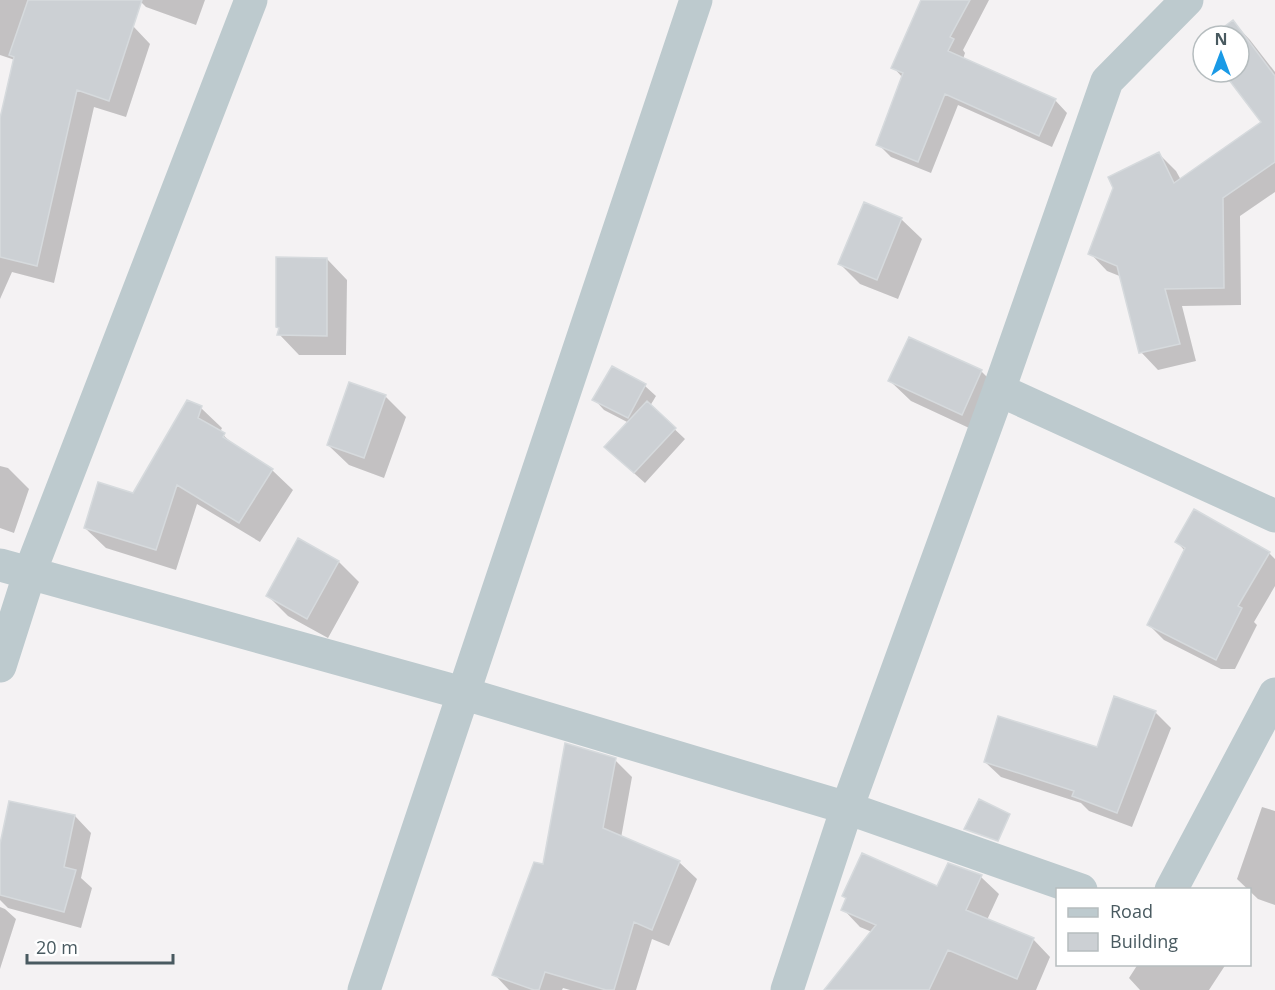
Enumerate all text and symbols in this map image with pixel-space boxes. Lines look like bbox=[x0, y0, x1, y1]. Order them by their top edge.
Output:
north arrow bbox=[1191, 24, 1251, 84]
text: N bbox=[1214, 28, 1228, 50]
legend bbox=[1056, 888, 1251, 966]
text: Road bbox=[1110, 899, 1153, 923]
scale bar bbox=[27, 927, 172, 965]
text: Building bbox=[1110, 929, 1178, 953]
text: 20 m bbox=[36, 935, 78, 959]

